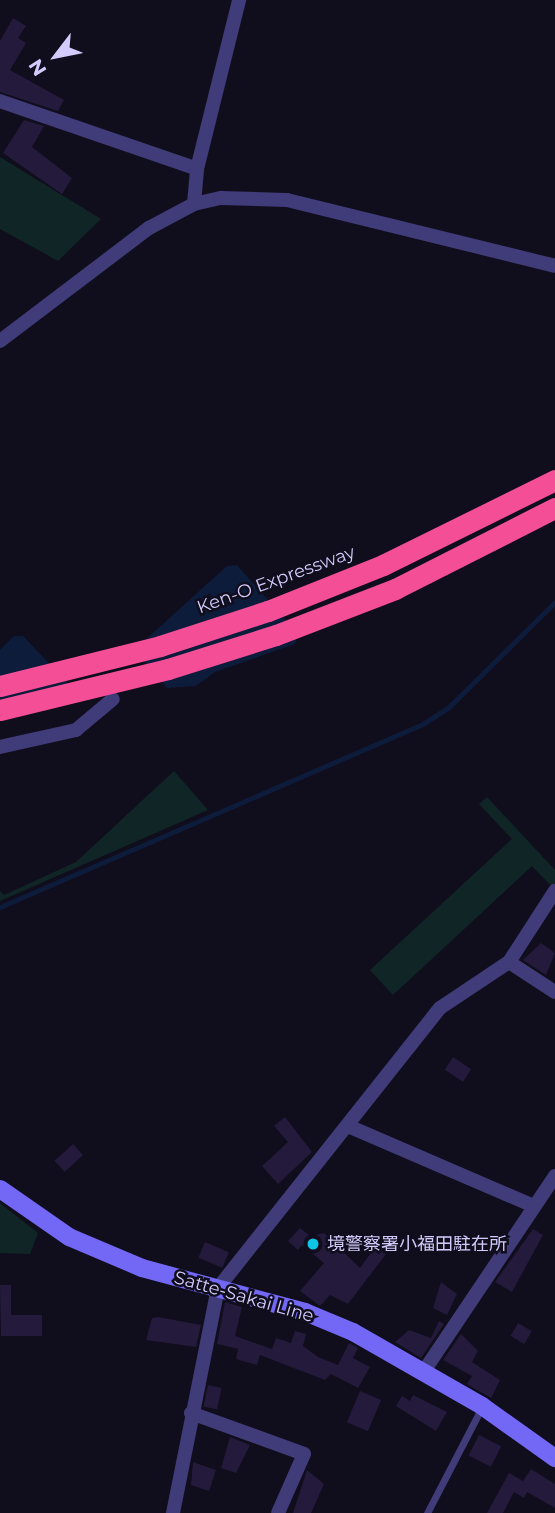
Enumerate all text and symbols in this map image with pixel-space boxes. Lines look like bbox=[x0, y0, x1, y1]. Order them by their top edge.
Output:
north arrow bbox=[21, 21, 91, 91]
text: N bbox=[24, 55, 52, 80]
street label: Ken-O Expressway bbox=[194, 541, 358, 619]
place label: 境警察署小福田駐在所 bbox=[327, 1233, 507, 1255]
marker: 境警察署小福田駐在所 bbox=[305, 1236, 321, 1252]
street label: Satte-Sakai Line bbox=[172, 1267, 316, 1327]

